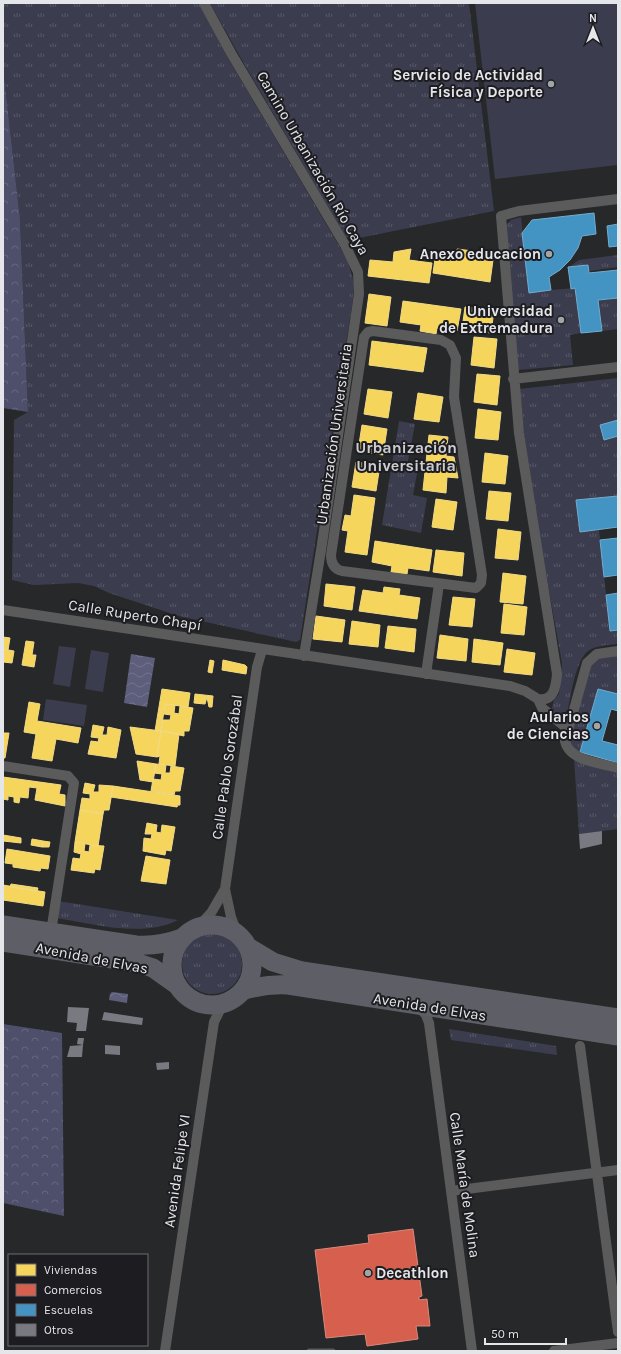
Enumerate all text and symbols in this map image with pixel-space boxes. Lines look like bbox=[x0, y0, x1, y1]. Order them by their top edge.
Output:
north arrow bbox=[573, 8, 613, 48]
text: N bbox=[589, 12, 597, 25]
place label: Servicio de Actividad Física y Deporte bbox=[393, 66, 543, 101]
street label: Camino Urbanización Río Caya bbox=[253, 68, 373, 258]
marker: Servicio de Actividad Física y Deporte bbox=[546, 79, 556, 89]
place label: Anexo educacion bbox=[420, 245, 541, 263]
marker: Anexo educacion bbox=[544, 249, 554, 259]
place label: Universidad de Extremadura bbox=[439, 302, 553, 337]
marker: Universidad de Extremadura bbox=[556, 315, 566, 325]
street label: Urbanización Universitaria bbox=[312, 342, 356, 526]
district label: Urbanización Universitaria bbox=[355, 438, 457, 475]
street label: Calle Ruperto Chapí bbox=[67, 596, 203, 634]
street label: Calle Pablo Sorozábal bbox=[208, 693, 246, 841]
place label: Aularios de Ciencias bbox=[507, 708, 589, 743]
marker: Aularios de Ciencias bbox=[592, 721, 602, 731]
street label: Avenida de Elvas bbox=[34, 938, 150, 978]
street label: Avenida de Elvas bbox=[372, 989, 488, 1025]
street label: Calle María de Molina bbox=[446, 1111, 484, 1259]
street label: Avenida Felipe VI bbox=[160, 1113, 194, 1229]
legend bbox=[8, 1254, 148, 1346]
text: Viviendas bbox=[44, 1263, 97, 1277]
place label: Decathlon bbox=[376, 1264, 449, 1282]
marker: Decathlon bbox=[363, 1268, 373, 1278]
text: Comercios bbox=[44, 1283, 102, 1297]
text: Escuelas bbox=[44, 1303, 93, 1317]
scale bar bbox=[485, 1320, 566, 1346]
text: Otros bbox=[44, 1323, 73, 1337]
text: 50 m bbox=[491, 1327, 519, 1341]

